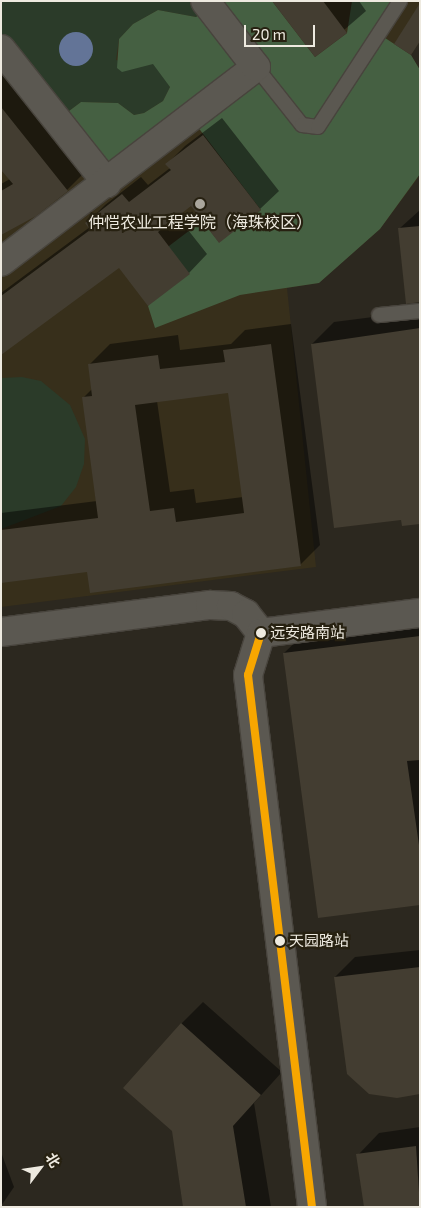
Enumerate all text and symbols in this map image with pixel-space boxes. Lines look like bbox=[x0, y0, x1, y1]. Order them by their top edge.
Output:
scale bar bbox=[246, 15, 317, 47]
text: 20 m bbox=[252, 25, 286, 43]
marker: 仲恺农业工程学院（海珠校区） bbox=[194, 198, 206, 210]
place label: 仲恺农业工程学院（海珠校区） bbox=[88, 212, 312, 232]
place label: 远安路南站 bbox=[270, 624, 345, 642]
marker: 远安路南站 bbox=[256, 628, 266, 638]
place label: 天园路站 bbox=[289, 932, 349, 950]
marker: 天园路站 bbox=[275, 936, 285, 946]
north arrow bbox=[15, 1143, 65, 1193]
text: 北 bbox=[42, 1150, 64, 1170]

